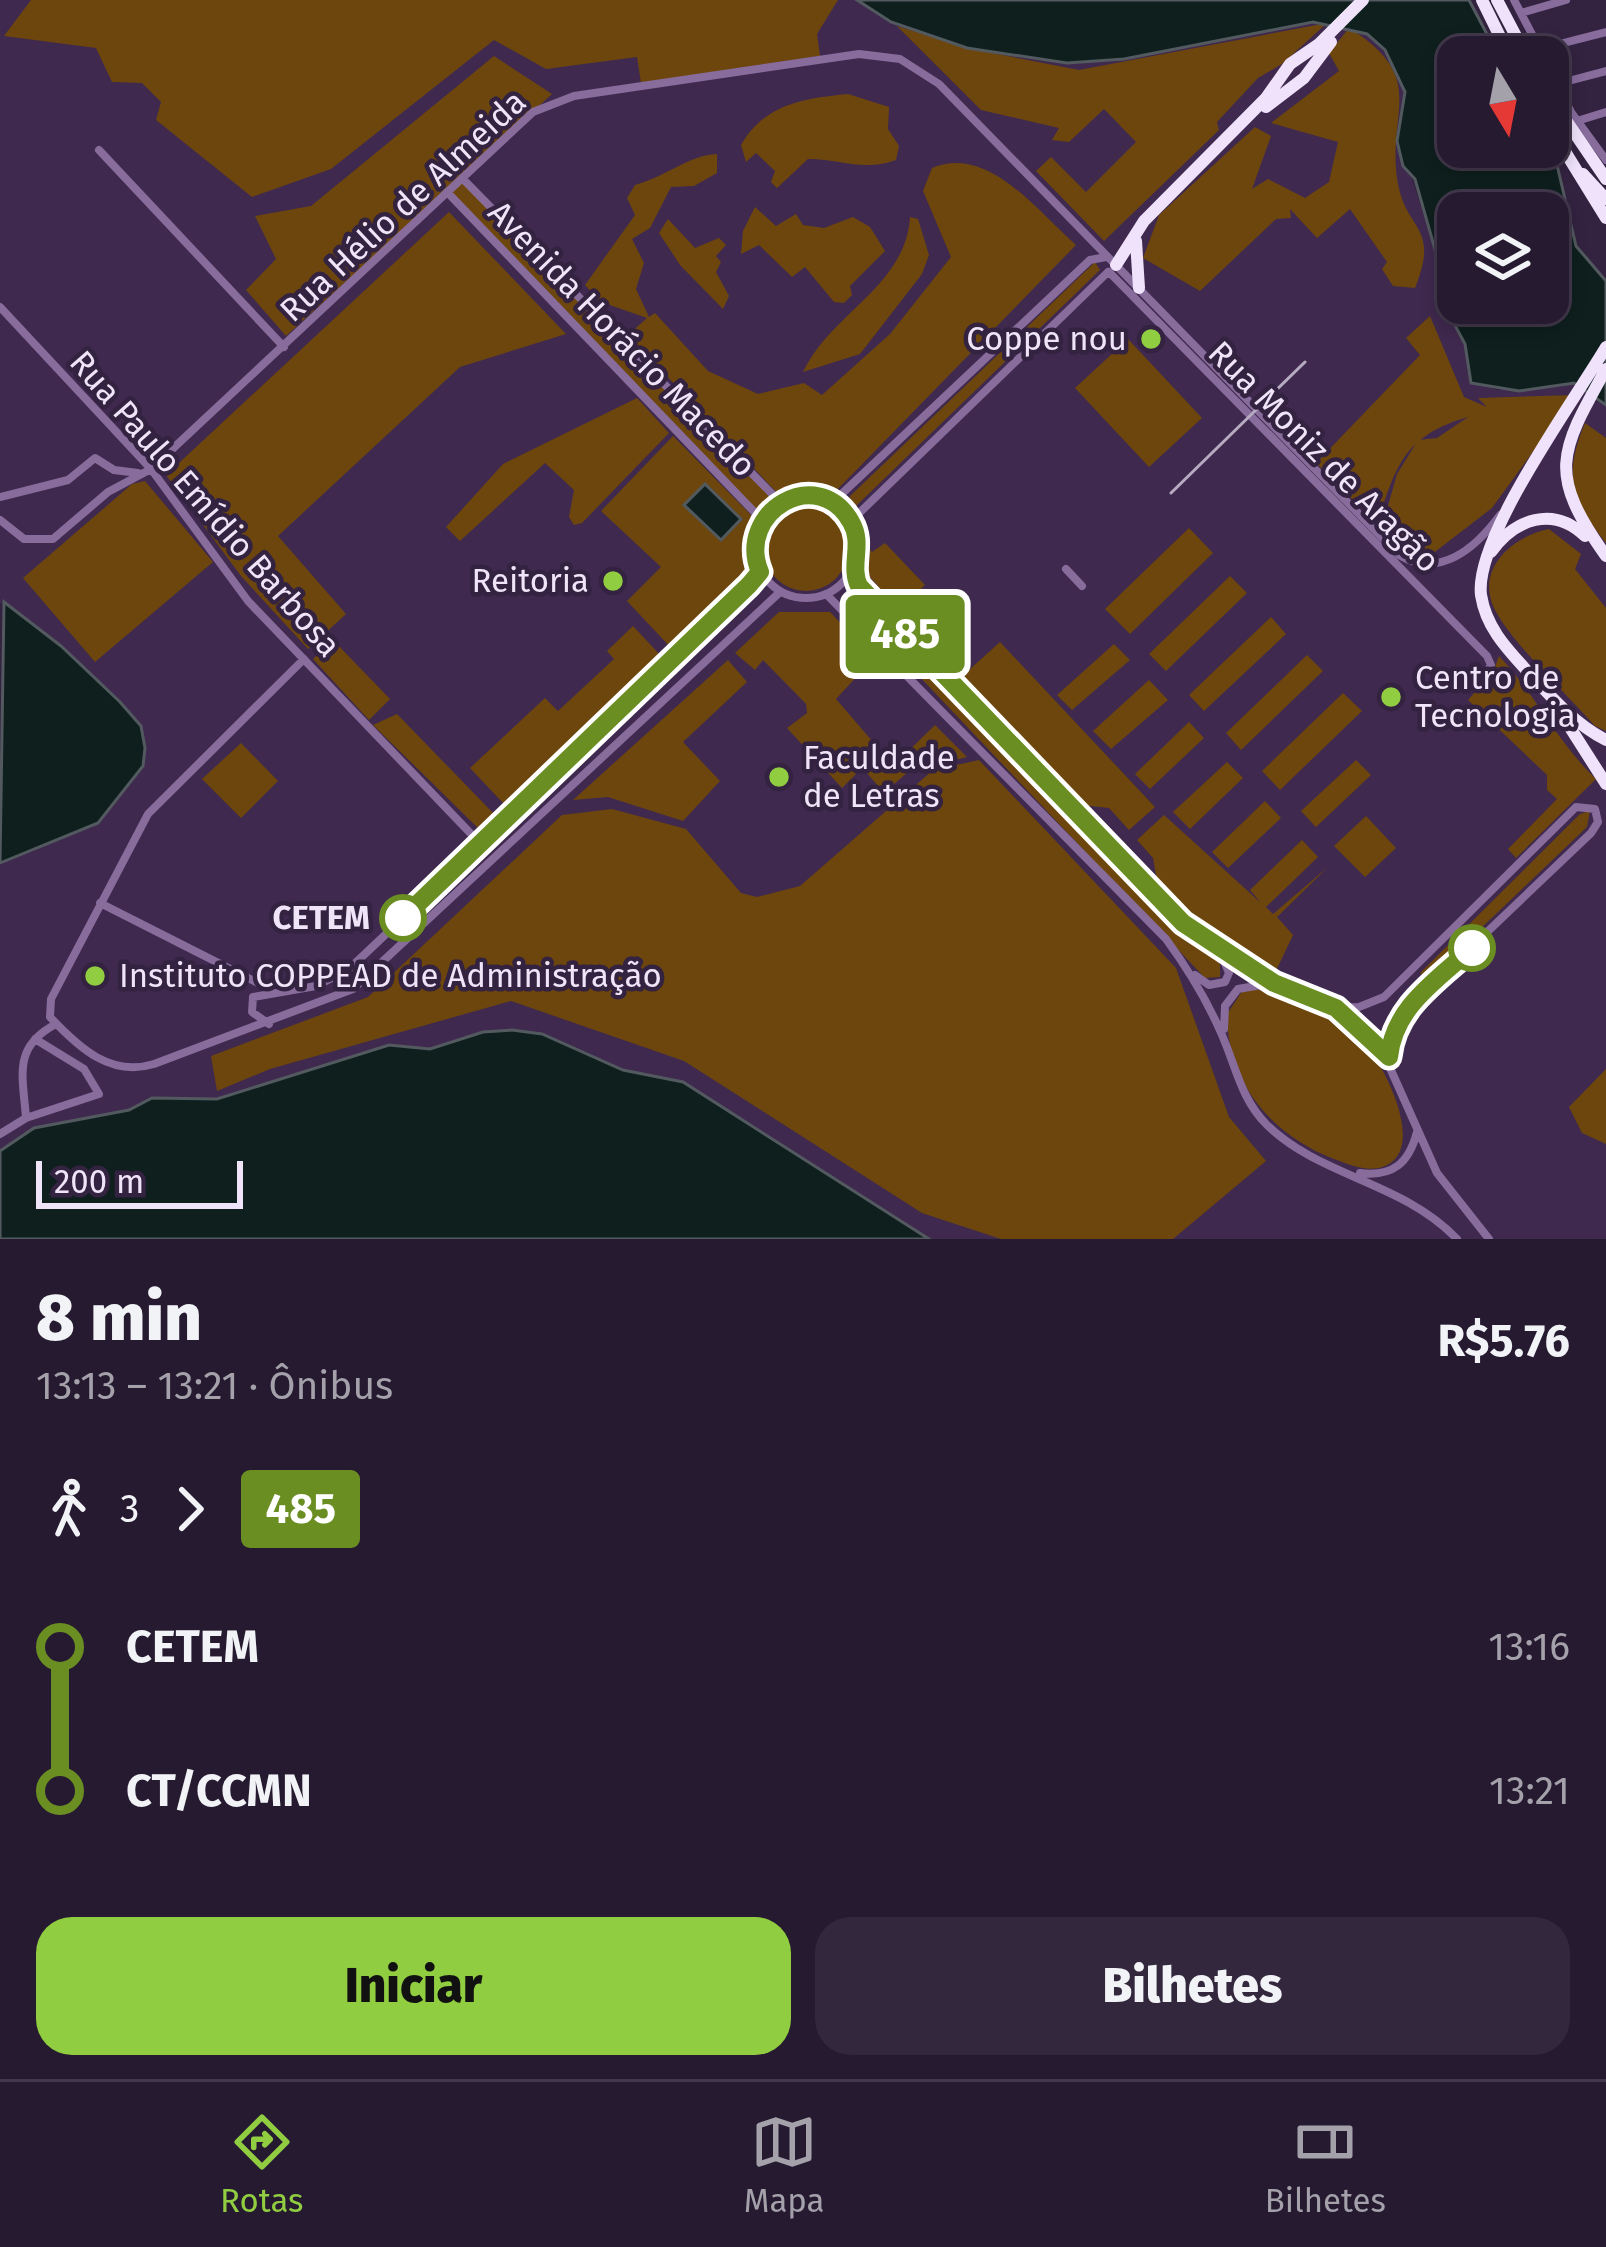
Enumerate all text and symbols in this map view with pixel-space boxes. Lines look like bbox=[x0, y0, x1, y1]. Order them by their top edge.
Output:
north arrow bbox=[1437, 36, 1569, 168]
map controls bbox=[1437, 36, 1569, 324]
street label: Rua Hélio de Almeida bbox=[272, 82, 534, 330]
button: layers bbox=[1437, 192, 1569, 324]
street label: Avenida Horácio Macedo bbox=[480, 193, 764, 485]
place label: Coppe nou bbox=[966, 319, 1127, 359]
marker: Coppe nou bbox=[1138, 326, 1164, 352]
street label: Rua Moniz de Aragão bbox=[1200, 333, 1448, 581]
street label: Rua Paulo Emídio Barbosa bbox=[61, 343, 349, 665]
place label: Reitoria bbox=[472, 561, 589, 601]
marker: Reitoria bbox=[600, 568, 626, 594]
line badge: 485 bbox=[836, 595, 974, 673]
text: 485 bbox=[870, 609, 940, 659]
place label: Centro de Tecnologia bbox=[1415, 658, 1576, 736]
marker: Centro de Tecnologia bbox=[1378, 684, 1404, 710]
place label: Faculdade de Letras bbox=[803, 738, 955, 816]
marker: Faculdade de Letras bbox=[766, 764, 792, 790]
marker: CETEM bbox=[381, 896, 425, 940]
place label: CETEM bbox=[273, 898, 370, 938]
unlabelled marker bbox=[1450, 926, 1494, 970]
place label: Instituto COPPEAD de Administração bbox=[119, 956, 662, 996]
marker: Instituto COPPEAD de Administração bbox=[82, 963, 108, 989]
scale bar bbox=[36, 1155, 243, 1208]
text: 200 m bbox=[54, 1162, 144, 1202]
text: 8 min bbox=[36, 1278, 202, 1357]
text: R$5.76 bbox=[1437, 1314, 1570, 1368]
text: 13:13 – 13:21 · Ônibus bbox=[36, 1363, 393, 1409]
icon: walk bbox=[36, 1476, 102, 1542]
icon: forward bbox=[157, 1476, 223, 1542]
text: 485 bbox=[265, 1484, 336, 1534]
text: 3 bbox=[120, 1486, 139, 1532]
text: CETEM bbox=[126, 1620, 259, 1674]
text: 13:16 bbox=[1488, 1624, 1570, 1670]
text: CT/CCMN bbox=[126, 1764, 312, 1818]
text: 13:21 bbox=[1489, 1768, 1570, 1814]
button: Iniciar bbox=[36, 1917, 791, 2055]
button: Bilhetes bbox=[815, 1917, 1570, 2055]
tab: Rotas bbox=[220, 2109, 304, 2221]
tab: Mapa bbox=[744, 2109, 825, 2221]
tab: Bilhetes bbox=[1265, 2109, 1386, 2221]

